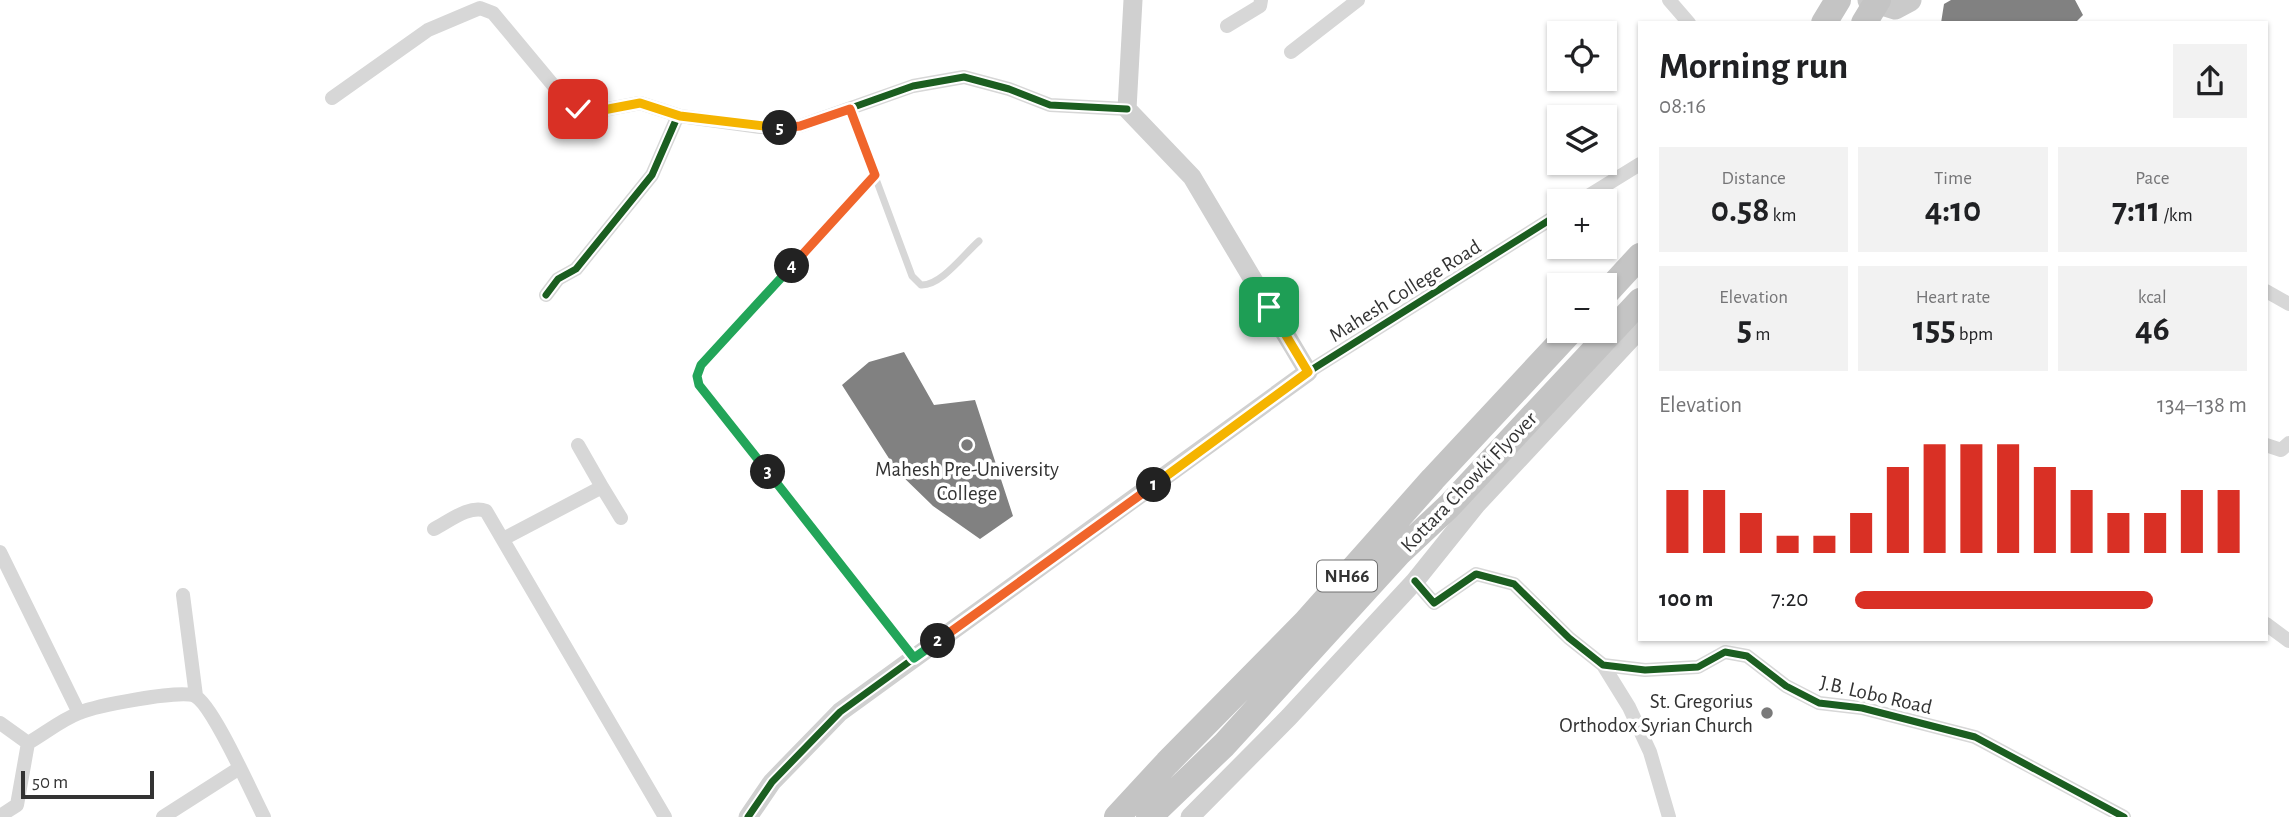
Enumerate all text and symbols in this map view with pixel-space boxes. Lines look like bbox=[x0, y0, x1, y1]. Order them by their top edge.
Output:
map controls bbox=[1547, 21, 1617, 343]
button: locate bbox=[1547, 21, 1617, 91]
button: share bbox=[2173, 44, 2247, 118]
text: Morning run bbox=[1659, 48, 1848, 86]
pin bbox=[548, 79, 608, 139]
icon: check bbox=[559, 90, 597, 128]
text: 08:16 bbox=[1659, 95, 1706, 118]
button: layers bbox=[1547, 105, 1617, 175]
pin: 5 bbox=[762, 110, 798, 146]
text: 5 bbox=[775, 118, 784, 137]
text: Distance bbox=[1721, 169, 1786, 188]
text: Time bbox=[1934, 169, 1972, 188]
text: Pace bbox=[2135, 169, 2169, 188]
button: + bbox=[1547, 189, 1617, 259]
text: 0.58 bbox=[1711, 193, 1769, 228]
text: 4:10 bbox=[1925, 193, 1981, 228]
text: 7:11 bbox=[2112, 193, 2160, 228]
text: km bbox=[1769, 206, 1796, 225]
text: /km bbox=[2160, 206, 2193, 225]
street label: Mahesh College Road bbox=[1325, 236, 1485, 346]
pin: 4 bbox=[774, 248, 810, 284]
text: 4 bbox=[787, 256, 796, 275]
button: − bbox=[1547, 273, 1617, 343]
pin bbox=[1239, 277, 1299, 337]
icon: arrive bbox=[1250, 288, 1288, 326]
text: Elevation bbox=[1719, 288, 1788, 307]
text: Heart rate bbox=[1916, 288, 1990, 307]
text: kcal bbox=[2138, 288, 2167, 307]
text: 5 bbox=[1737, 312, 1752, 347]
text: 155 bbox=[1913, 312, 1956, 347]
text: 46 bbox=[2135, 312, 2170, 347]
text: m bbox=[1752, 325, 1770, 344]
text: bpm bbox=[1956, 325, 1993, 344]
text: Elevation bbox=[1659, 394, 1742, 417]
text: 134–138 m bbox=[2157, 394, 2247, 417]
street label: Kottara Chowki Flyover bbox=[1397, 408, 1541, 556]
marker: Mahesh Pre-University College bbox=[959, 437, 975, 453]
pin: 3 bbox=[750, 454, 786, 490]
place label: Mahesh Pre-University College bbox=[875, 459, 1059, 504]
text: 3 bbox=[763, 462, 772, 481]
pin: 1 bbox=[1136, 468, 1172, 503]
text: 1 bbox=[1150, 475, 1157, 494]
road number: NH66 bbox=[1317, 561, 1377, 592]
text: 100 m bbox=[1659, 588, 1713, 611]
text: 7:20 bbox=[1771, 588, 1808, 611]
pin: 2 bbox=[920, 624, 956, 658]
text: 2 bbox=[933, 631, 942, 650]
street label: J.B. Lobo Road bbox=[1818, 672, 1934, 718]
place label: St. Gregorius Orthodox Syrian Church bbox=[1559, 691, 1753, 736]
marker: St. Gregorius Orthodox Syrian Church bbox=[1759, 705, 1775, 721]
scale bar bbox=[21, 768, 154, 800]
text: 50 m bbox=[32, 773, 68, 792]

